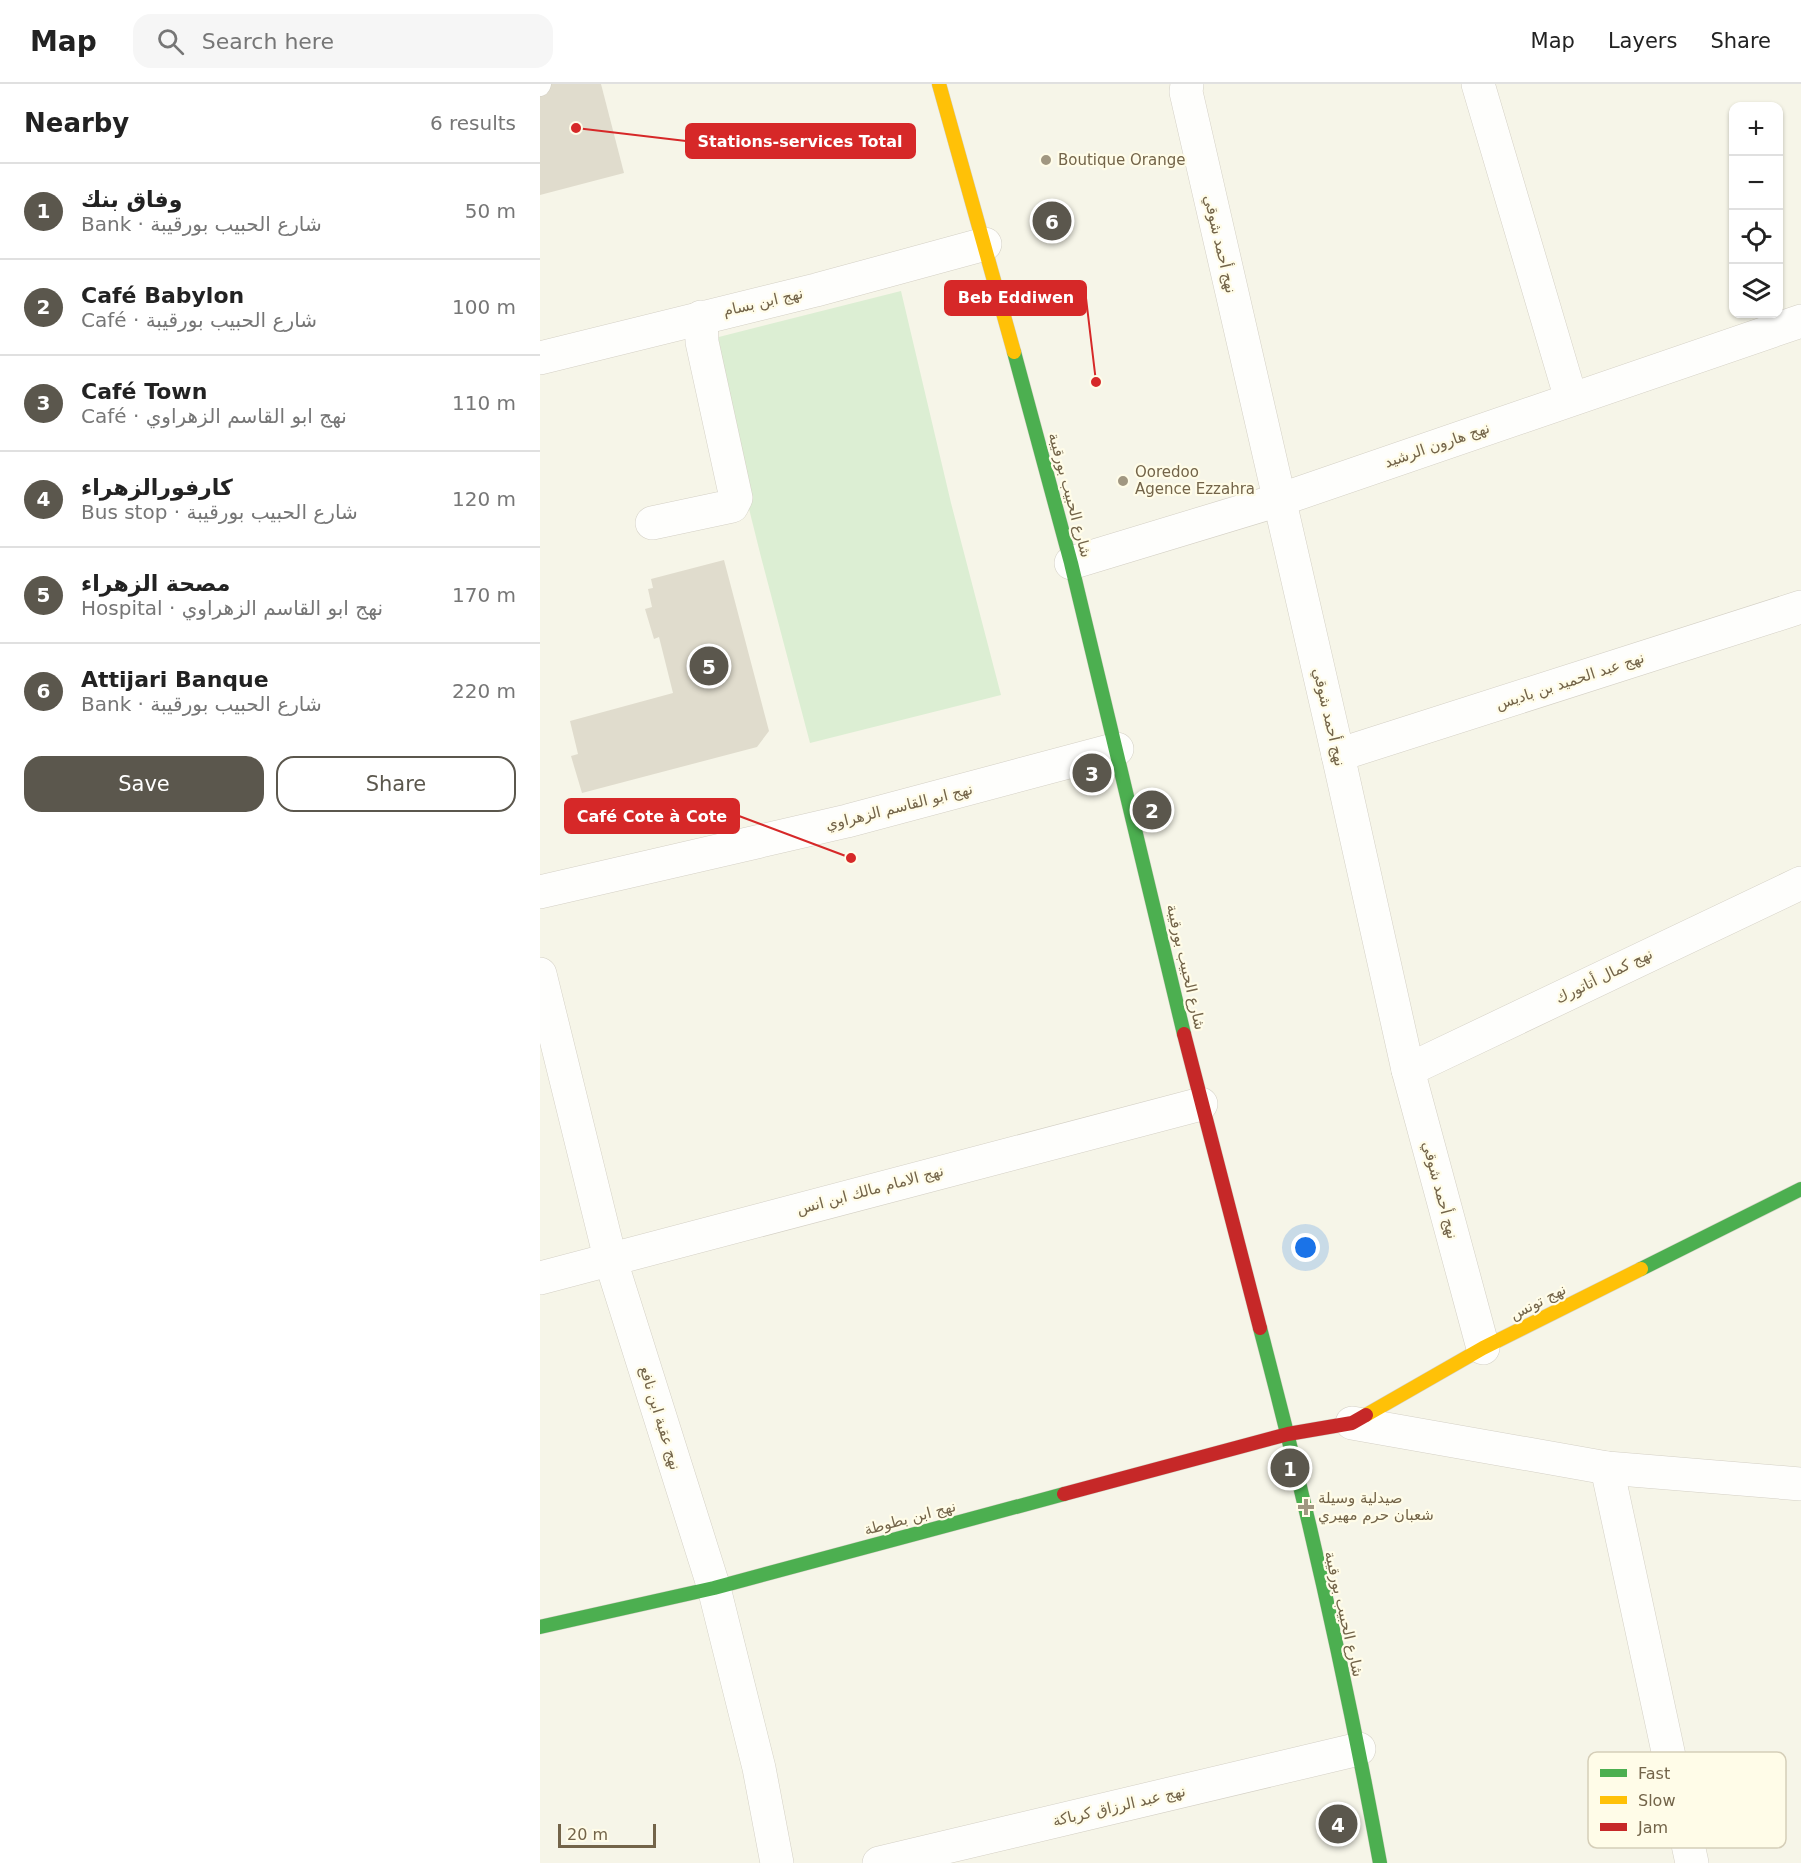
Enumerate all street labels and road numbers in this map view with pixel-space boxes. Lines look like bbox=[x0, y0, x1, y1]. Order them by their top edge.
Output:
street label: نهج أحمد شوقي bbox=[1199, 193, 1241, 295]
street label: نهج ابن بسام bbox=[721, 284, 805, 320]
street label: نهج هارون الرشيد bbox=[1382, 419, 1492, 471]
street label: شارع الحبيب بورقيبة bbox=[1045, 431, 1095, 559]
street label: نهج عبد الحميد بن باديس bbox=[1494, 648, 1646, 714]
street label: نهج أحمد شوقي bbox=[1308, 666, 1350, 768]
street label: نهج ابو القاسم الزهراوي bbox=[824, 780, 975, 835]
street label: شارع الحبيب بورقيبة bbox=[1163, 902, 1209, 1032]
street label: نهج كمال أتاتورك bbox=[1552, 944, 1656, 1007]
street label: نهج أحمد شوقي bbox=[1417, 1139, 1463, 1241]
street label: نهج الامام مالك ابن انس bbox=[794, 1162, 946, 1218]
street label: نهج تونس bbox=[1507, 1280, 1569, 1324]
street label: نهج عقبة ابن نافع bbox=[636, 1364, 684, 1472]
street label: نهج ابن بطوطة bbox=[862, 1497, 958, 1539]
street label: شارع الحبيب بورقيبة bbox=[1321, 1549, 1367, 1679]
street label: نهج عبد الرزاق كرباكة bbox=[1051, 1782, 1187, 1830]

